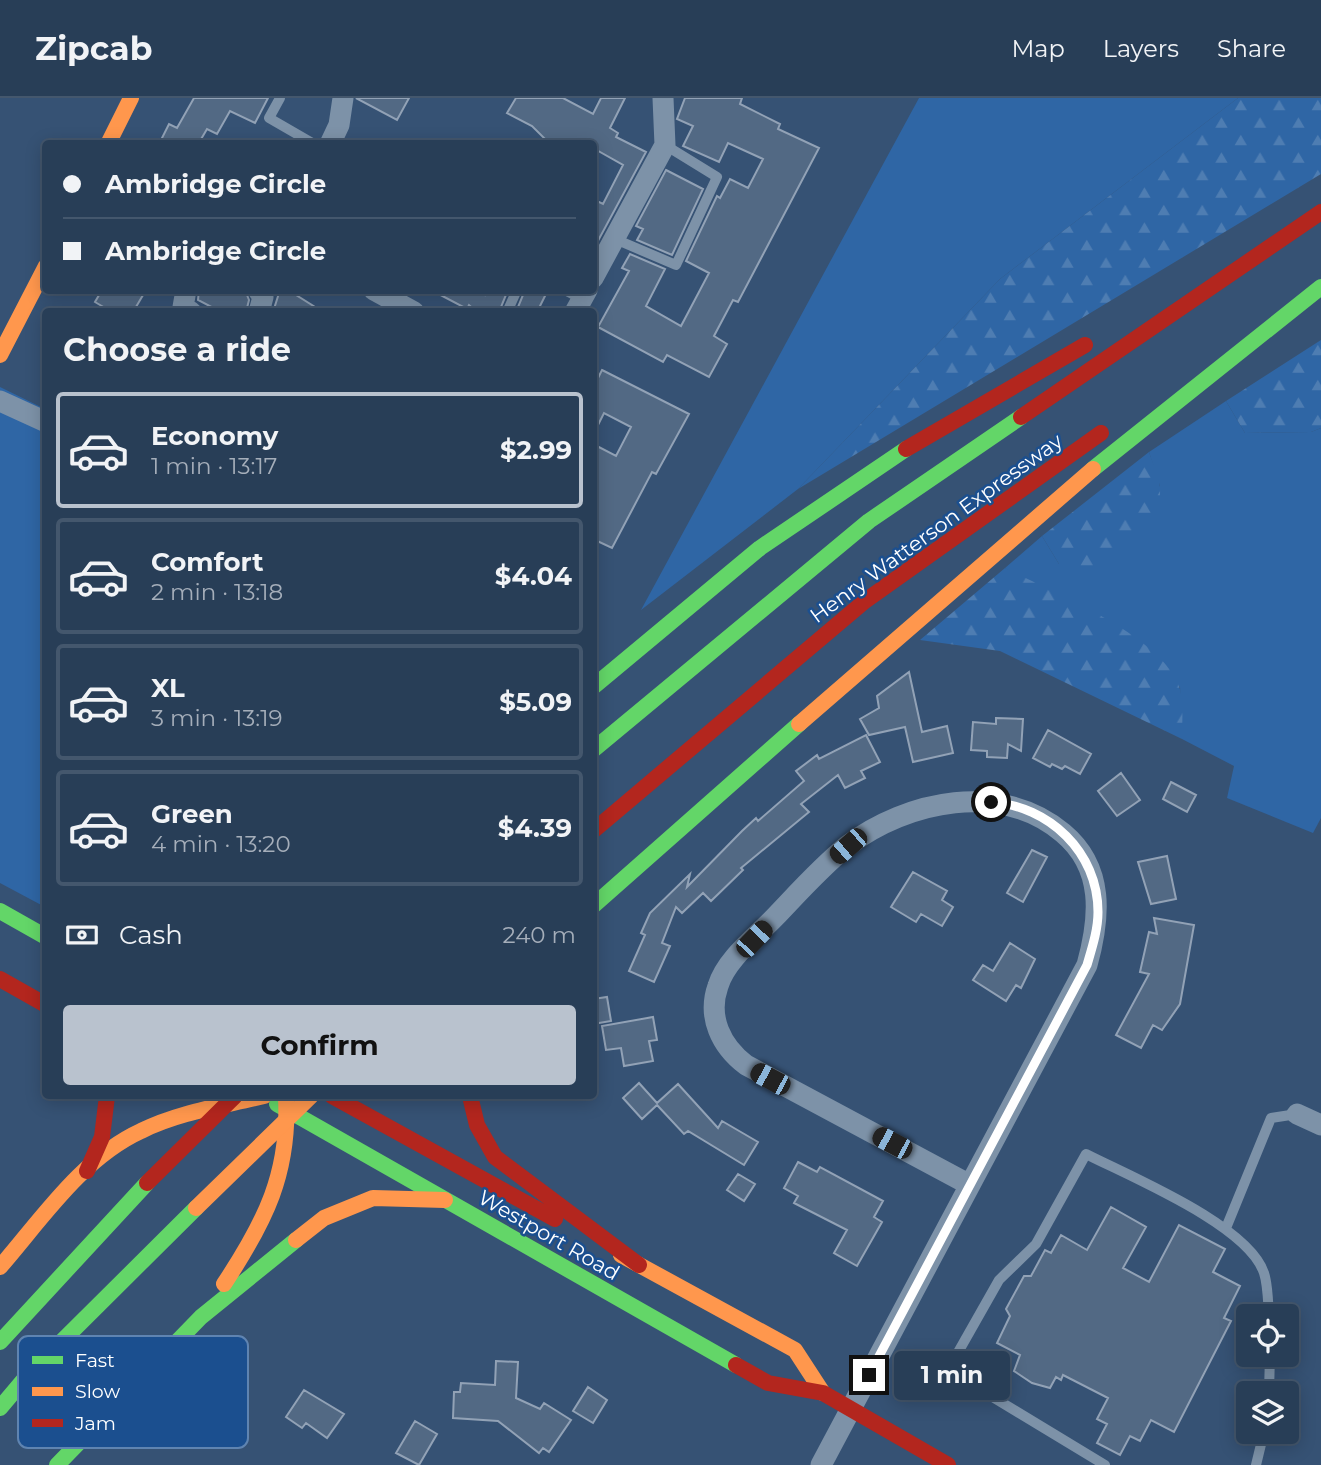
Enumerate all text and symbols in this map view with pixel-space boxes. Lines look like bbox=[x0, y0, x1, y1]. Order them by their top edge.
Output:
text: Zipcab bbox=[35, 28, 152, 68]
text: Map bbox=[1011, 34, 1065, 63]
text: Layers bbox=[1103, 34, 1179, 63]
text: Share bbox=[1217, 34, 1286, 63]
text: Ambridge Circle bbox=[105, 168, 326, 200]
text: Ambridge Circle bbox=[105, 235, 326, 267]
text: Choose a ride bbox=[63, 330, 291, 369]
icon: car bbox=[67, 419, 130, 482]
text: Economy bbox=[151, 420, 278, 452]
street label: Henry Watterson Expressway bbox=[805, 428, 1068, 628]
text: $2.99 bbox=[500, 434, 572, 466]
text: 1 min · 13:17 bbox=[151, 452, 277, 480]
icon: car bbox=[67, 545, 130, 608]
text: Comfort bbox=[151, 546, 263, 578]
text: $4.04 bbox=[495, 560, 572, 592]
text: 2 min · 13:18 bbox=[151, 578, 283, 606]
icon: car bbox=[67, 671, 130, 734]
text: XL bbox=[151, 672, 185, 704]
text: $5.09 bbox=[499, 686, 572, 718]
text: 3 min · 13:19 bbox=[151, 704, 282, 732]
route start bbox=[975, 786, 1007, 818]
icon: car bbox=[67, 797, 130, 860]
text: Green bbox=[151, 798, 233, 830]
text: $4.39 bbox=[498, 812, 572, 844]
car bbox=[826, 824, 871, 868]
text: 4 min · 13:20 bbox=[151, 830, 291, 858]
icon: cash bbox=[63, 916, 101, 954]
car bbox=[732, 917, 777, 961]
text: Cash bbox=[119, 919, 183, 951]
text: 240 m bbox=[503, 921, 576, 949]
button: Confirm bbox=[63, 1005, 576, 1085]
car bbox=[747, 1060, 794, 1098]
car bbox=[869, 1124, 916, 1162]
street label: Westport Road bbox=[474, 1184, 624, 1286]
map controls bbox=[1236, 1304, 1299, 1444]
button: locate bbox=[1236, 1304, 1299, 1367]
legend bbox=[18, 1336, 248, 1448]
text: Fast bbox=[75, 1349, 115, 1372]
callout: 1 min bbox=[894, 1350, 1009, 1400]
route end bbox=[853, 1359, 885, 1391]
text: 1 min bbox=[921, 1361, 983, 1389]
text: Slow bbox=[75, 1380, 120, 1403]
button: layers bbox=[1236, 1381, 1299, 1444]
text: Jam bbox=[74, 1412, 116, 1435]

